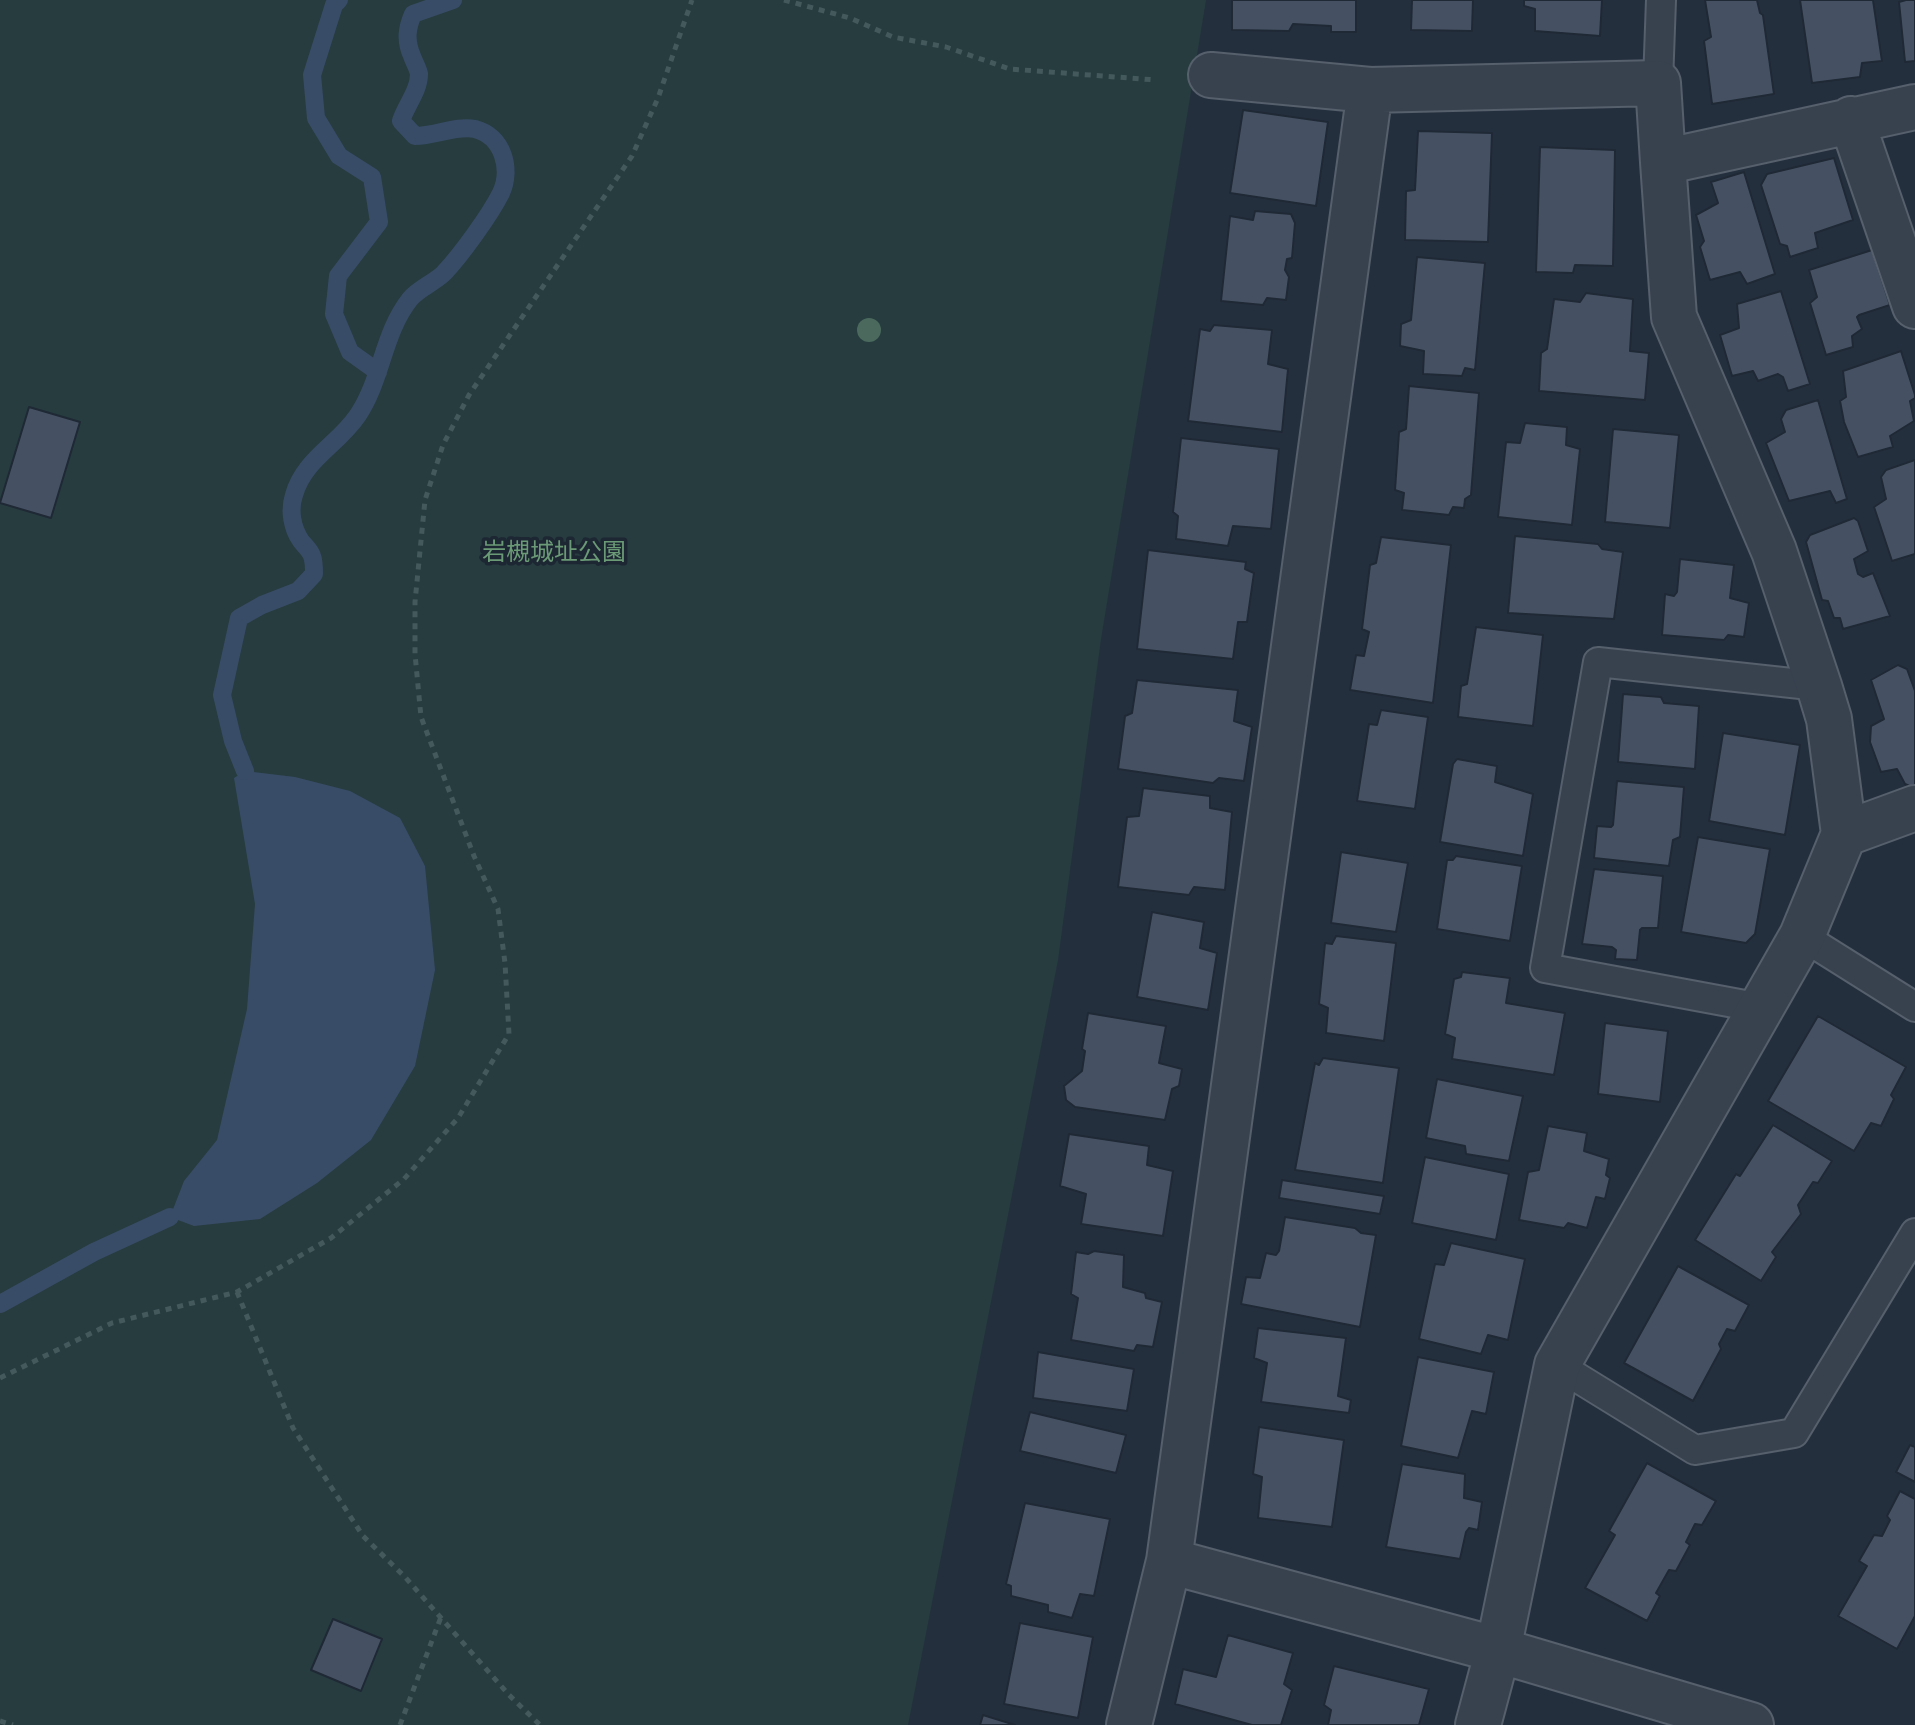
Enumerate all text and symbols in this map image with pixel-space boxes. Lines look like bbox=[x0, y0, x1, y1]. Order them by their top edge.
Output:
park label: 岩槻城址公園 bbox=[482, 540, 626, 568]

